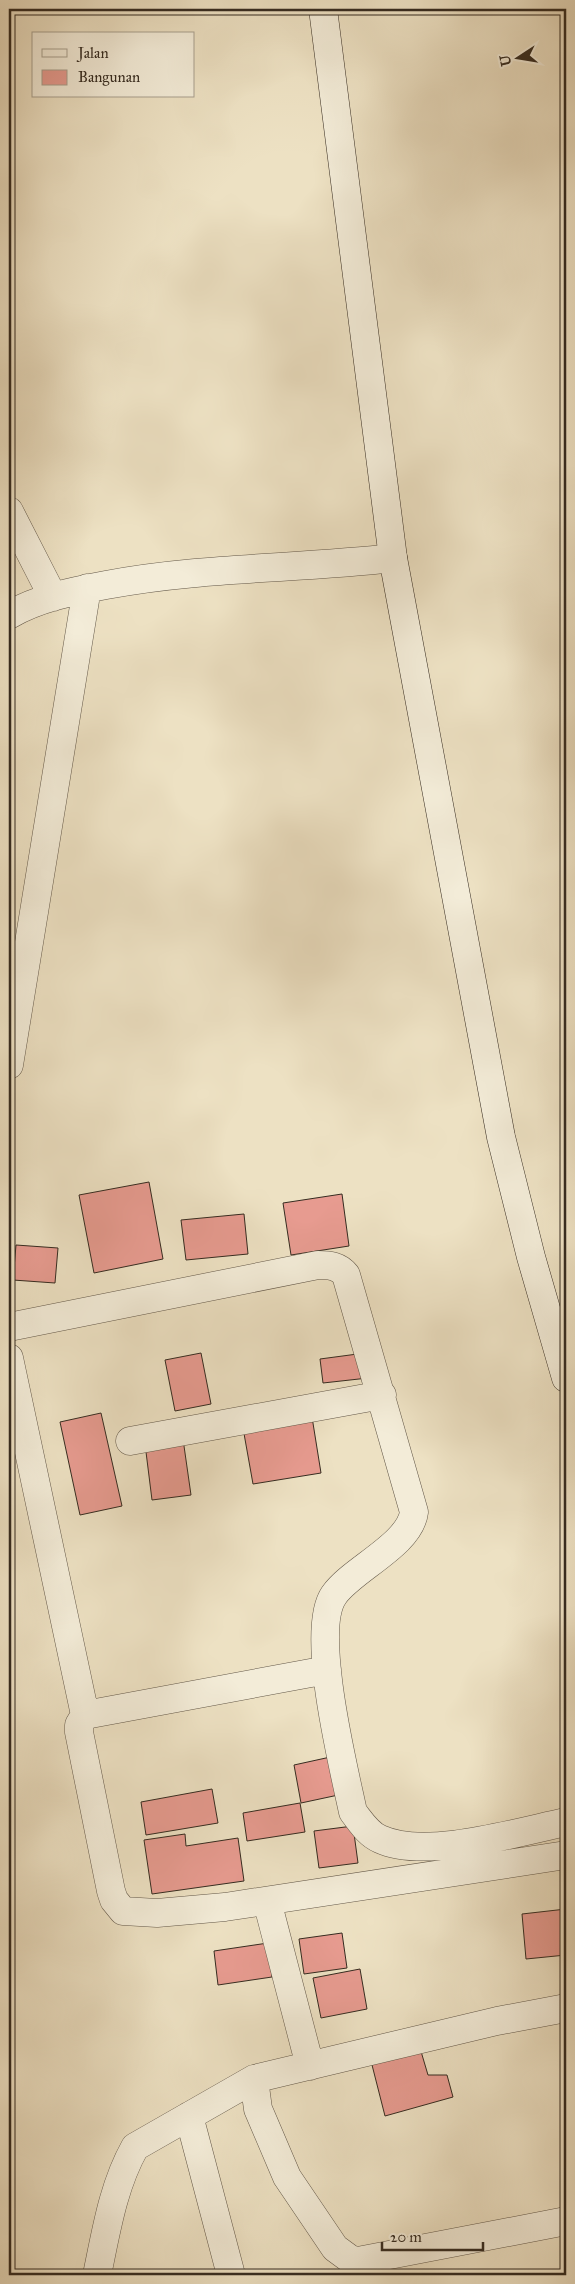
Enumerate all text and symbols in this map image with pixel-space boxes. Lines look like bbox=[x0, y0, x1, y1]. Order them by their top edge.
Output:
legend bbox=[32, 32, 195, 98]
north arrow bbox=[492, 32, 542, 82]
text: Jalan bbox=[76, 44, 109, 63]
text: U bbox=[496, 53, 515, 68]
text: Bangunan bbox=[78, 68, 140, 86]
scale bar bbox=[382, 2219, 484, 2251]
text: 20 m bbox=[390, 2228, 422, 2246]

